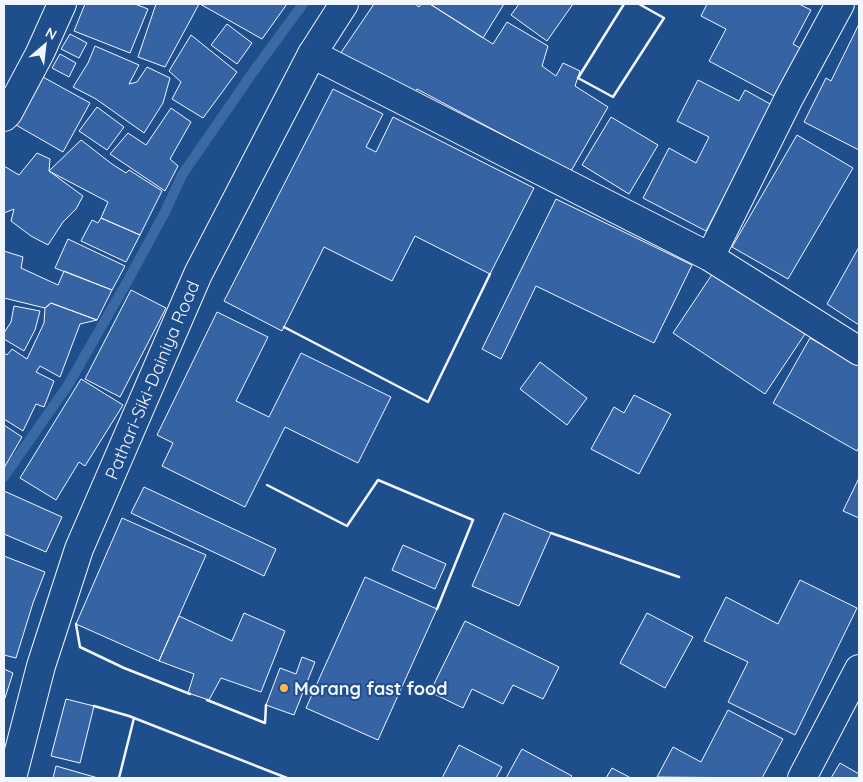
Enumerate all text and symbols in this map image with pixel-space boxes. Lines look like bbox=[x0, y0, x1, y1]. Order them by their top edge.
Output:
north arrow bbox=[20, 20, 70, 70]
text: N bbox=[42, 23, 60, 44]
street label: Pathari-Siki-Dainiya Road bbox=[100, 277, 204, 483]
place label: Morang fast food bbox=[294, 677, 447, 700]
marker: Morang fast food bbox=[278, 682, 290, 694]

